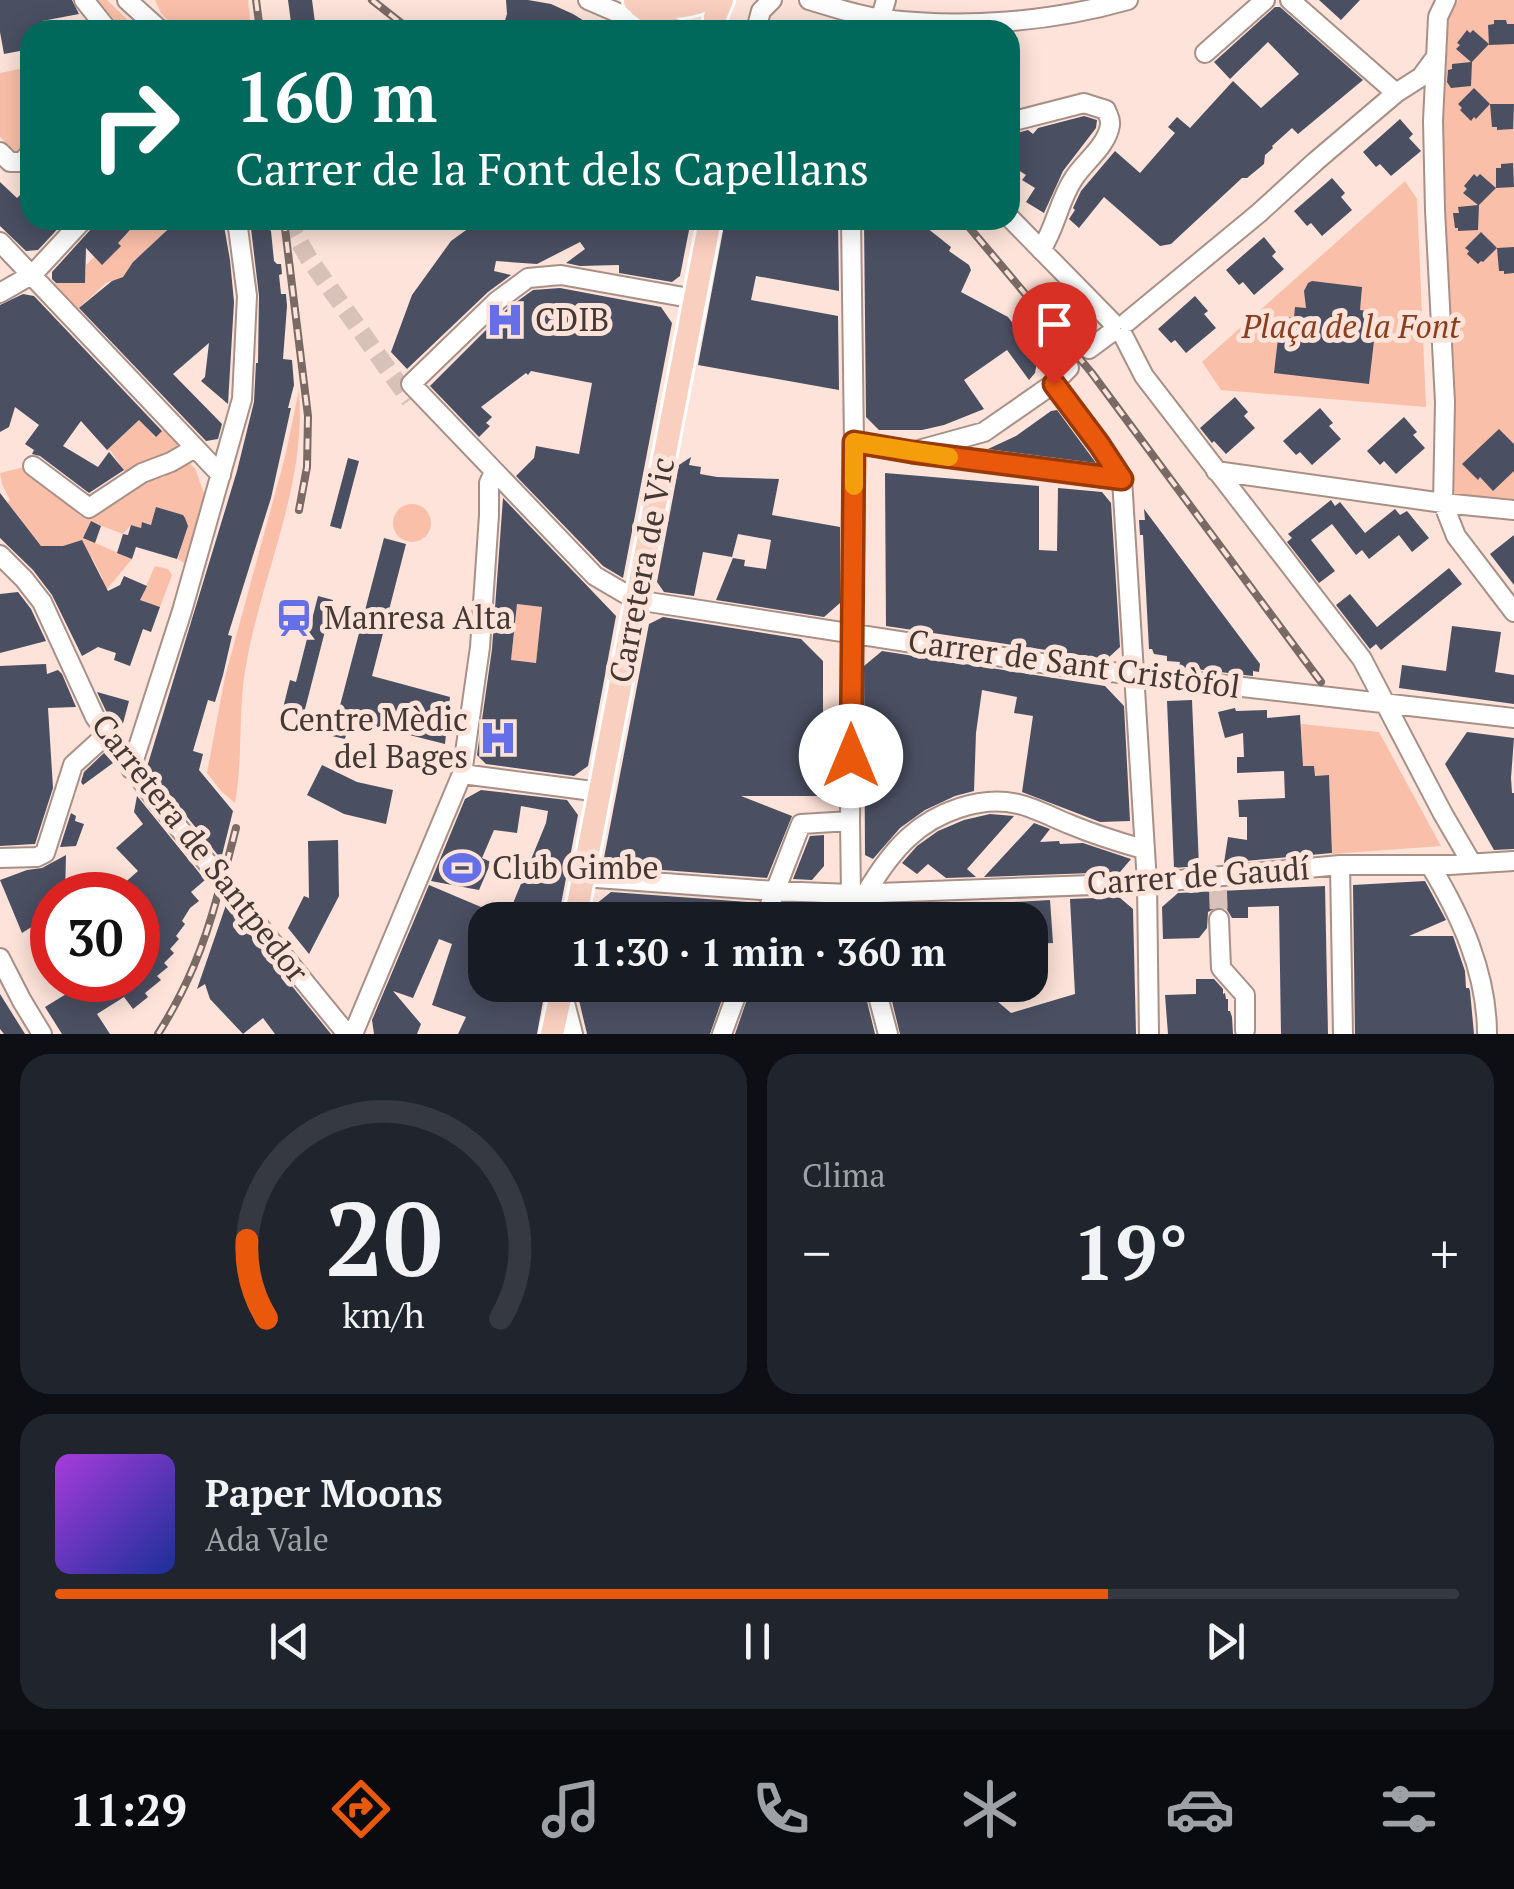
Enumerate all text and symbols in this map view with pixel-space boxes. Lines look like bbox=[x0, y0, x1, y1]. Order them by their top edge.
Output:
text: 160 m bbox=[235, 49, 437, 142]
icon: right bbox=[70, 60, 200, 190]
text: Carrer de la Font dels Capellans bbox=[235, 138, 869, 198]
pin bbox=[1012, 282, 1097, 385]
icon: arrive bbox=[1027, 297, 1082, 352]
place label: CDIB bbox=[535, 298, 609, 340]
hospital icon: CDIB bbox=[484, 299, 526, 341]
park label: Plaça de la Font bbox=[1241, 305, 1461, 347]
street label: Carretera de Vic bbox=[599, 454, 683, 686]
place label: Manresa Alta bbox=[324, 596, 512, 638]
station icon: Manresa Alta bbox=[273, 597, 315, 639]
street label: Carrer de Sant Cristòfol bbox=[905, 619, 1243, 707]
place label: Centre Mèdic del Bages bbox=[279, 698, 468, 777]
position arrow bbox=[799, 704, 903, 808]
street label: Carretera de Santpedor bbox=[83, 705, 319, 991]
hospital icon: Centre Mèdic del Bages bbox=[477, 717, 519, 759]
place label: Club Gimbe bbox=[492, 846, 659, 888]
street label: Carrer de Gaudí bbox=[1085, 846, 1311, 904]
sports icon: Club Gimbe bbox=[441, 847, 483, 889]
speed limit sign: 30 bbox=[30, 872, 160, 1002]
text: 11:30 · 1 min · 360 m bbox=[570, 927, 946, 977]
text: Clima bbox=[802, 1154, 886, 1196]
text: 20 bbox=[325, 1168, 442, 1306]
text: 19° bbox=[1073, 1202, 1188, 1301]
text: − bbox=[802, 1216, 831, 1289]
text: + bbox=[1430, 1216, 1459, 1289]
text: km/h bbox=[342, 1291, 425, 1338]
text: Paper Moons bbox=[205, 1468, 443, 1518]
text: Ada Vale bbox=[205, 1518, 329, 1560]
icon: previous bbox=[262, 1614, 317, 1669]
icon: pause bbox=[730, 1614, 785, 1669]
icon: next bbox=[1198, 1614, 1253, 1669]
icon: directions bbox=[326, 1774, 396, 1844]
icon: music bbox=[536, 1774, 606, 1844]
icon: phone bbox=[746, 1774, 816, 1844]
icon: climate bbox=[955, 1774, 1025, 1844]
icon: car bbox=[1165, 1774, 1235, 1844]
icon: filters bbox=[1374, 1774, 1444, 1844]
text: 11:29 bbox=[70, 1779, 187, 1839]

